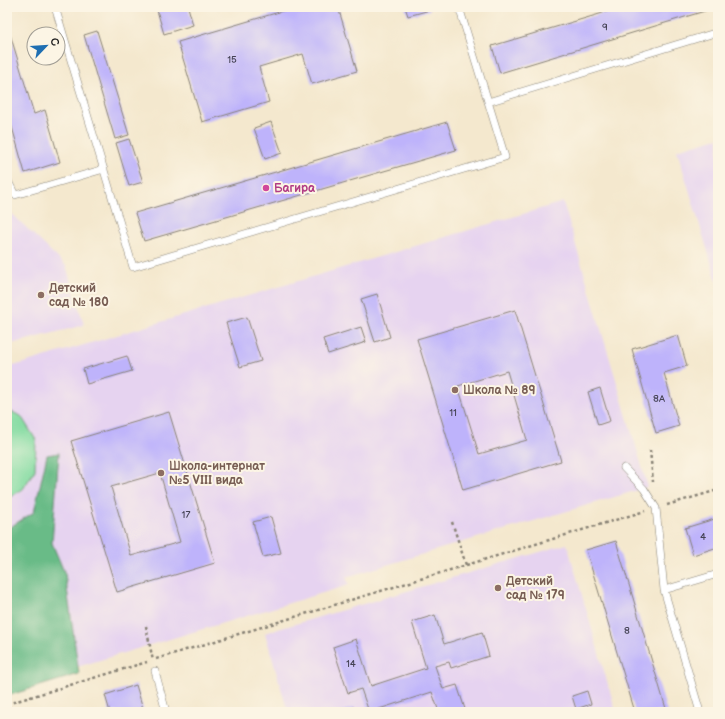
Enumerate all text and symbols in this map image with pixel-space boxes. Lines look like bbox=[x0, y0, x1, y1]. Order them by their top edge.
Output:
house number: 9 bbox=[602, 21, 608, 33]
north arrow bbox=[26, 26, 66, 66]
text: С bbox=[47, 36, 62, 49]
house number: 15 bbox=[227, 54, 237, 66]
place label: Багира bbox=[274, 181, 316, 196]
marker: Багира bbox=[261, 183, 271, 193]
place label: Детский сад № 180 bbox=[49, 281, 109, 310]
marker: Детский сад № 180 bbox=[36, 290, 46, 300]
place label: Школа № 89 bbox=[463, 383, 535, 398]
marker: Школа № 89 bbox=[450, 385, 460, 395]
house number: 8А bbox=[653, 393, 666, 405]
house number: 11 bbox=[449, 407, 457, 419]
place label: Школа-интернат №5 VIII вида bbox=[169, 459, 265, 488]
marker: Школа-интернат №5 VIII вида bbox=[156, 468, 166, 478]
house number: 17 bbox=[182, 509, 190, 521]
house number: 4 bbox=[700, 531, 706, 543]
place label: Детский сад № 179 bbox=[506, 574, 565, 603]
marker: Детский сад № 179 bbox=[493, 583, 503, 593]
house number: 8 bbox=[624, 625, 630, 637]
house number: 14 bbox=[346, 658, 356, 670]

